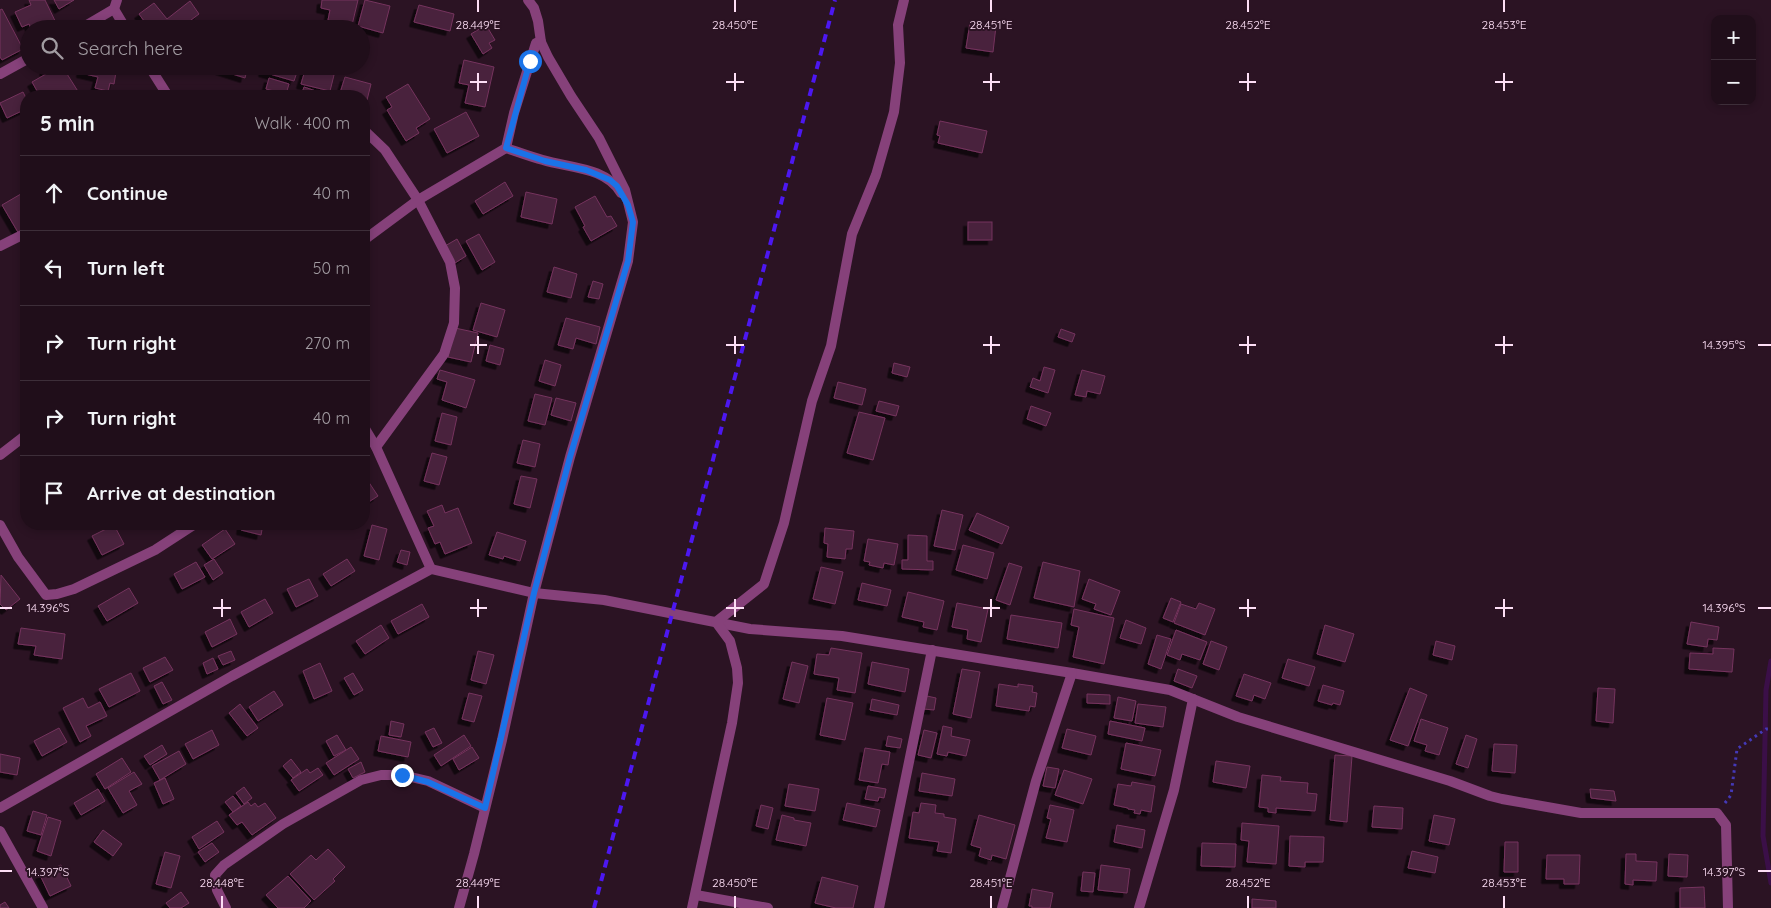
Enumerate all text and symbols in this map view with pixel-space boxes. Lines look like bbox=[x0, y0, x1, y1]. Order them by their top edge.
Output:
map controls bbox=[1711, 15, 1756, 105]
button: + bbox=[1711, 15, 1756, 60]
text: 28.449°E bbox=[456, 17, 501, 32]
text: 28.450°E bbox=[712, 17, 758, 32]
text: 28.451°E bbox=[969, 17, 1013, 32]
text: 28.452°E bbox=[1225, 17, 1271, 32]
text: 28.453°E bbox=[1482, 17, 1527, 32]
search box bbox=[20, 20, 370, 75]
icon: search bbox=[38, 34, 66, 62]
text: Search here bbox=[78, 36, 183, 60]
route start bbox=[519, 50, 542, 73]
button: − bbox=[1711, 60, 1756, 105]
text: 5 min bbox=[40, 110, 95, 136]
text: Walk · 400 m bbox=[254, 113, 350, 133]
icon: ahead bbox=[40, 179, 68, 207]
text: Continue bbox=[87, 181, 168, 205]
text: 40 m bbox=[313, 183, 350, 203]
icon: left bbox=[40, 254, 68, 282]
text: Turn left bbox=[87, 256, 165, 280]
text: 50 m bbox=[313, 258, 350, 278]
icon: right bbox=[40, 329, 68, 357]
text: Turn right bbox=[87, 331, 176, 355]
text: 270 m bbox=[305, 333, 350, 353]
text: 14.395°S bbox=[1702, 337, 1746, 352]
icon: right bbox=[40, 404, 68, 432]
text: Turn right bbox=[87, 406, 176, 430]
text: 40 m bbox=[313, 408, 350, 428]
icon: arrive bbox=[40, 479, 68, 507]
text: Arrive at destination bbox=[87, 481, 276, 505]
text: 14.396°S bbox=[27, 600, 70, 615]
text: 14.396°S bbox=[1703, 600, 1746, 615]
route end bbox=[391, 764, 414, 787]
text: 14.397°S bbox=[27, 864, 69, 879]
text: 14.397°S bbox=[1703, 864, 1745, 879]
text: 28.448°E bbox=[200, 875, 245, 890]
text: 28.449°E bbox=[456, 875, 501, 890]
text: 28.450°E bbox=[712, 875, 758, 890]
text: 28.451°E bbox=[969, 875, 1013, 890]
text: 28.452°E bbox=[1225, 875, 1271, 890]
text: 28.453°E bbox=[1482, 875, 1527, 890]

